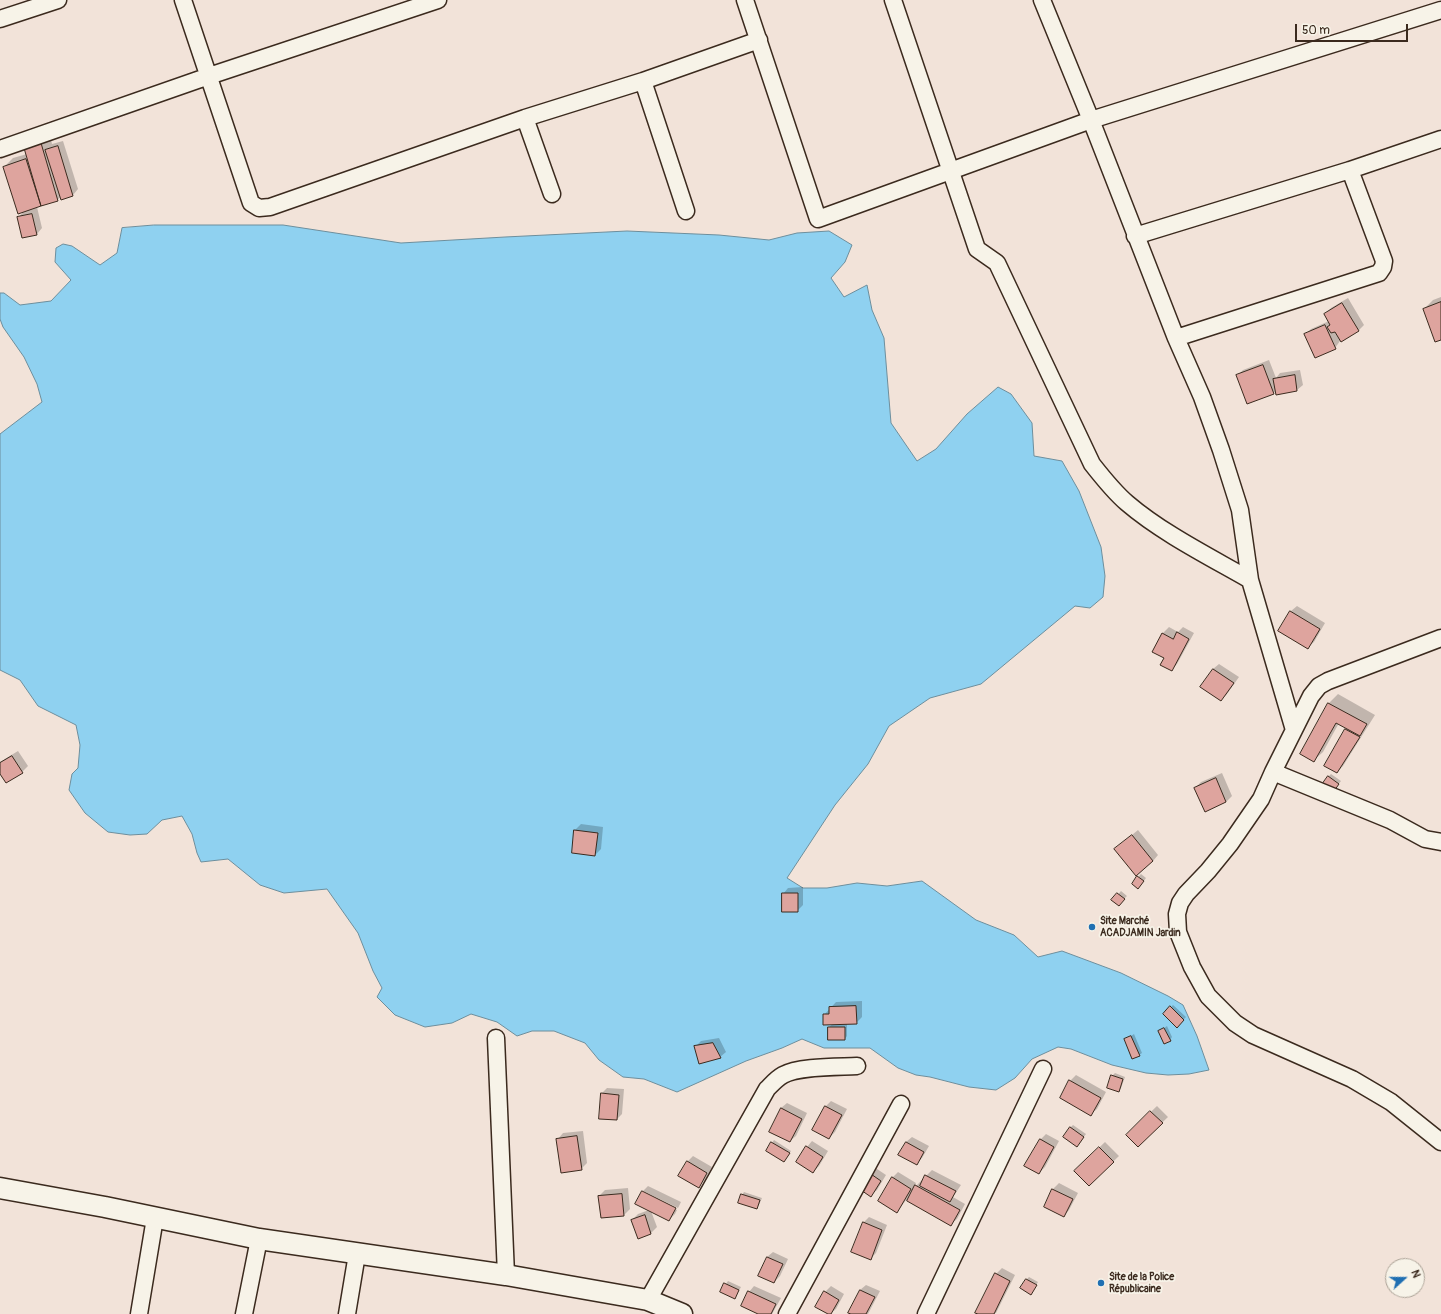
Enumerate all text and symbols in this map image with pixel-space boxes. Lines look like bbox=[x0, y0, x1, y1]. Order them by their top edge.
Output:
scale bar bbox=[1297, 16, 1410, 42]
text: 50 m bbox=[1302, 23, 1330, 38]
place label: Site Marché ACADJAMIN Jardin bbox=[1100, 915, 1181, 938]
marker: Site Marché ACADJAMIN Jardin bbox=[1087, 922, 1097, 932]
north arrow bbox=[1385, 1258, 1425, 1298]
text: N bbox=[1408, 1268, 1423, 1280]
place label: Site de la Police Républicaine bbox=[1109, 1271, 1174, 1294]
marker: Site de la Police Républicaine bbox=[1096, 1278, 1106, 1288]

